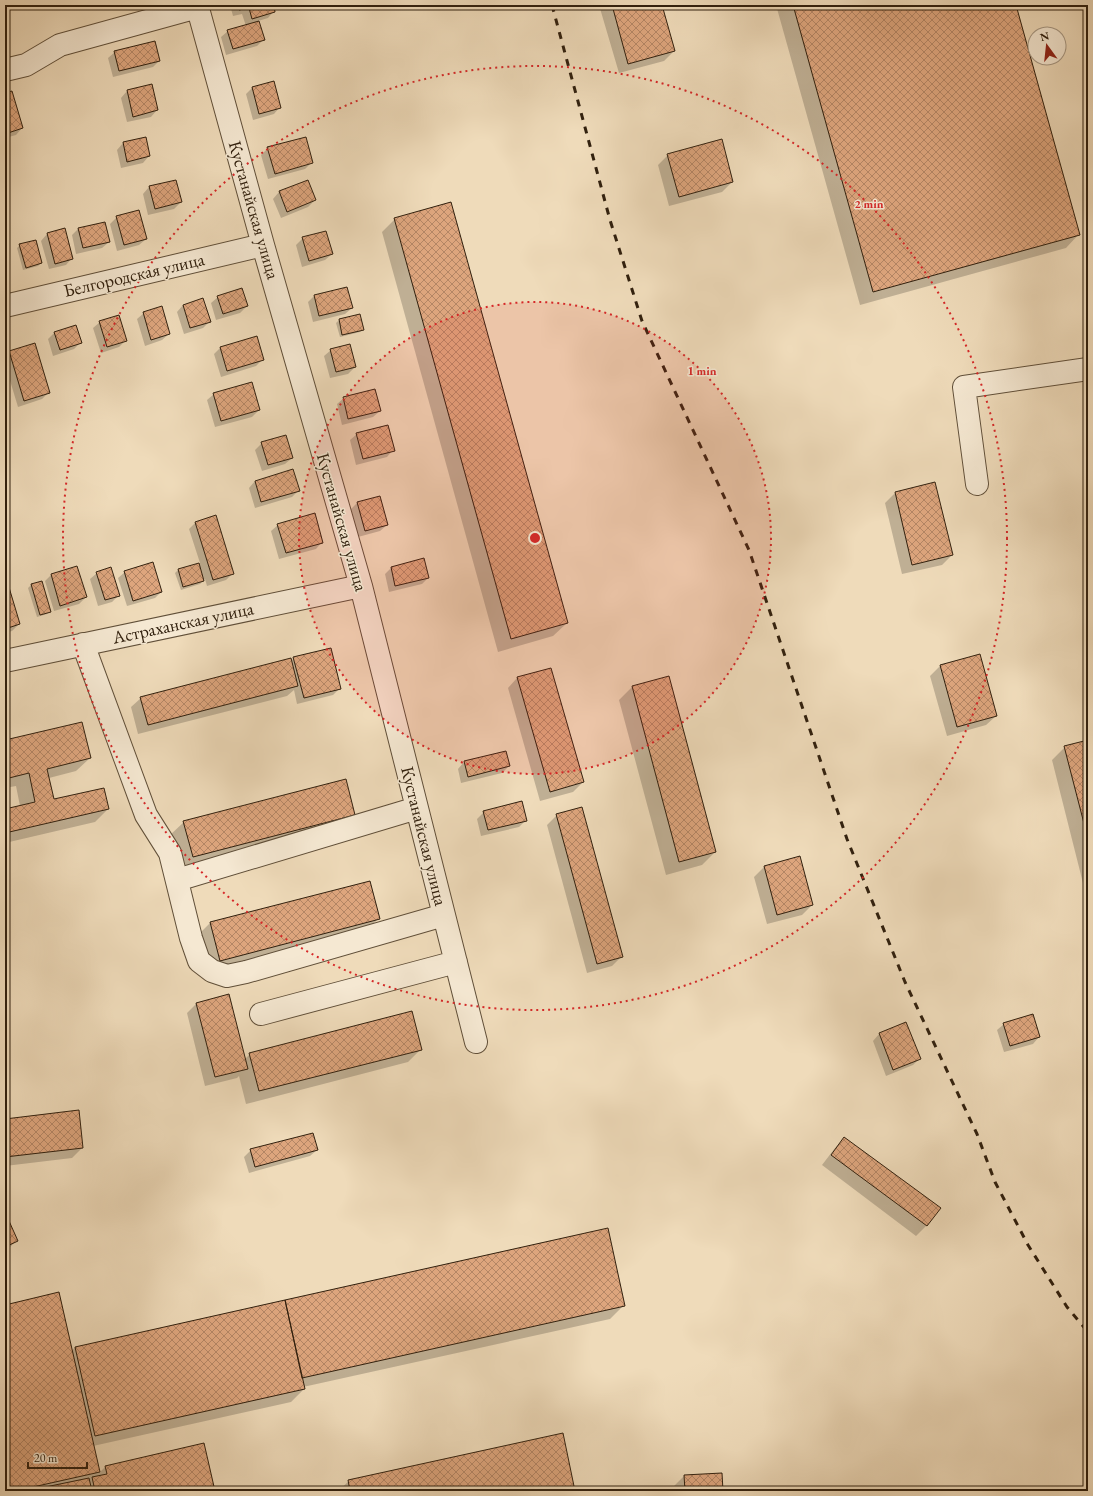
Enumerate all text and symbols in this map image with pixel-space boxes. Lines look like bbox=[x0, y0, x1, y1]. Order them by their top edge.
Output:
north arrow bbox=[1027, 26, 1067, 66]
text: N bbox=[1038, 28, 1051, 44]
street label: Кустанайская улица bbox=[224, 138, 285, 282]
text: 2 min bbox=[854, 196, 884, 212]
street label: Белгородская улица bbox=[61, 247, 207, 302]
text: 1 min bbox=[687, 363, 717, 379]
street label: Кустанайская улица bbox=[312, 450, 373, 594]
centre of rings bbox=[528, 531, 542, 545]
street label: Астраханская улица bbox=[109, 596, 256, 649]
street label: Кустанайская улица bbox=[396, 764, 453, 909]
scale bar bbox=[28, 1444, 87, 1470]
text: 20 m bbox=[34, 1450, 58, 1466]

